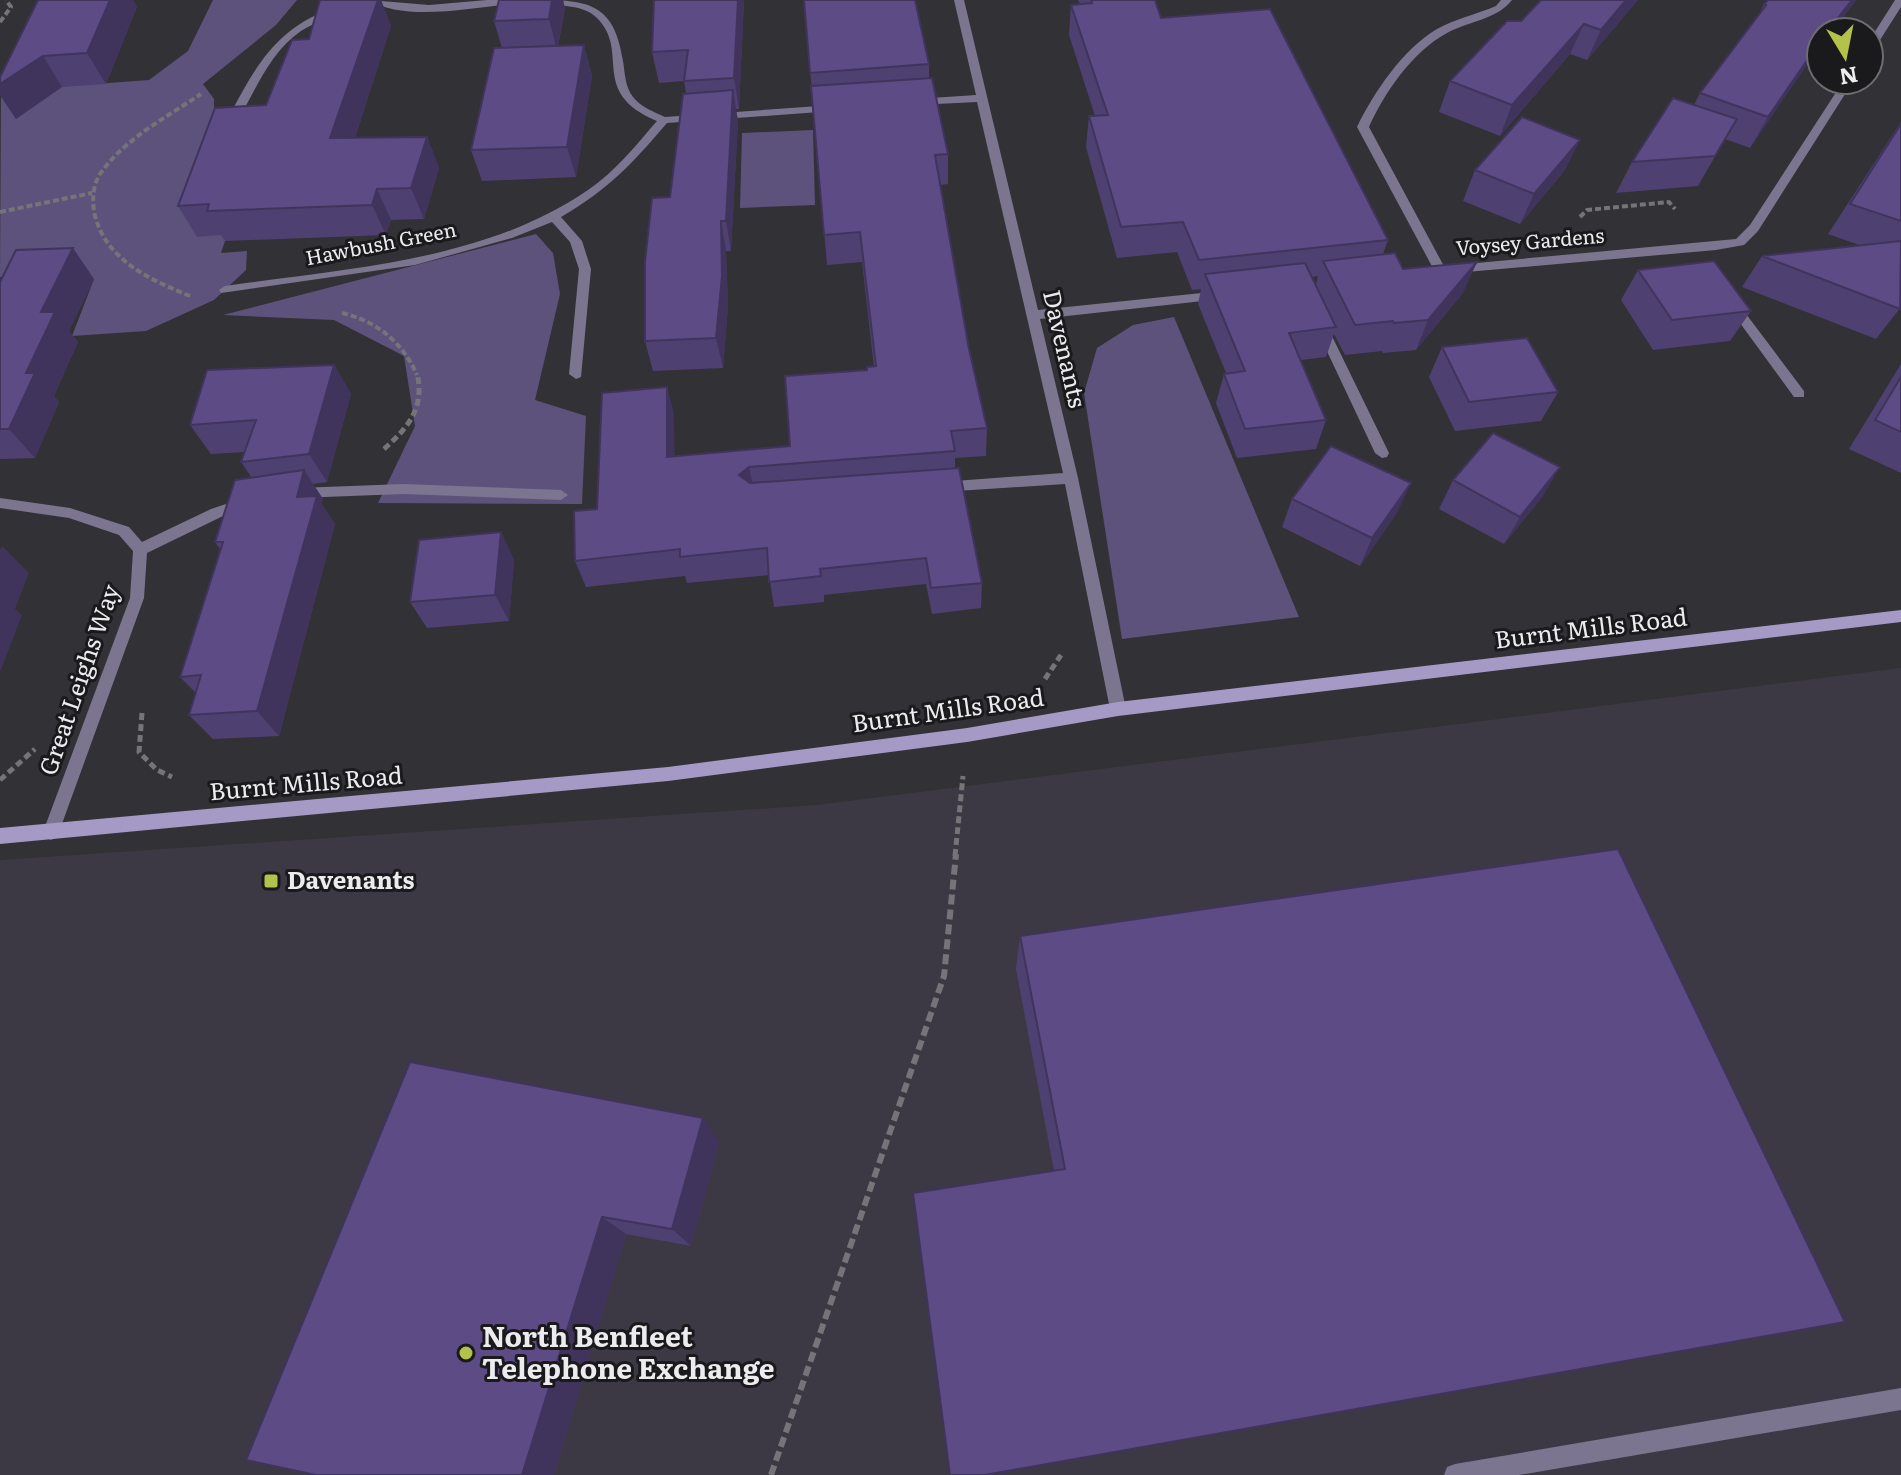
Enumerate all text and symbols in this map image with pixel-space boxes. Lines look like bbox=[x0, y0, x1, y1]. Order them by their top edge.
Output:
north arrow bbox=[1805, 16, 1885, 96]
text: N bbox=[1837, 59, 1861, 95]
street label: Hawbush Green bbox=[303, 213, 459, 271]
street label: Voysey Gardens bbox=[1454, 219, 1605, 261]
street label: Davenants bbox=[1036, 286, 1097, 411]
street label: Great Leighs Way bbox=[29, 579, 127, 779]
street label: Burnt Mills Road bbox=[1492, 597, 1689, 656]
street label: Burnt Mills Road bbox=[849, 678, 1046, 739]
street label: Burnt Mills Road bbox=[208, 756, 404, 807]
place label: Davenants bbox=[287, 861, 414, 896]
marker: Davenants bbox=[262, 872, 280, 890]
place label: North Benfleet Telephone Exchange bbox=[482, 1314, 775, 1388]
marker: North Benfleet Telephone Exchange bbox=[457, 1344, 475, 1362]

